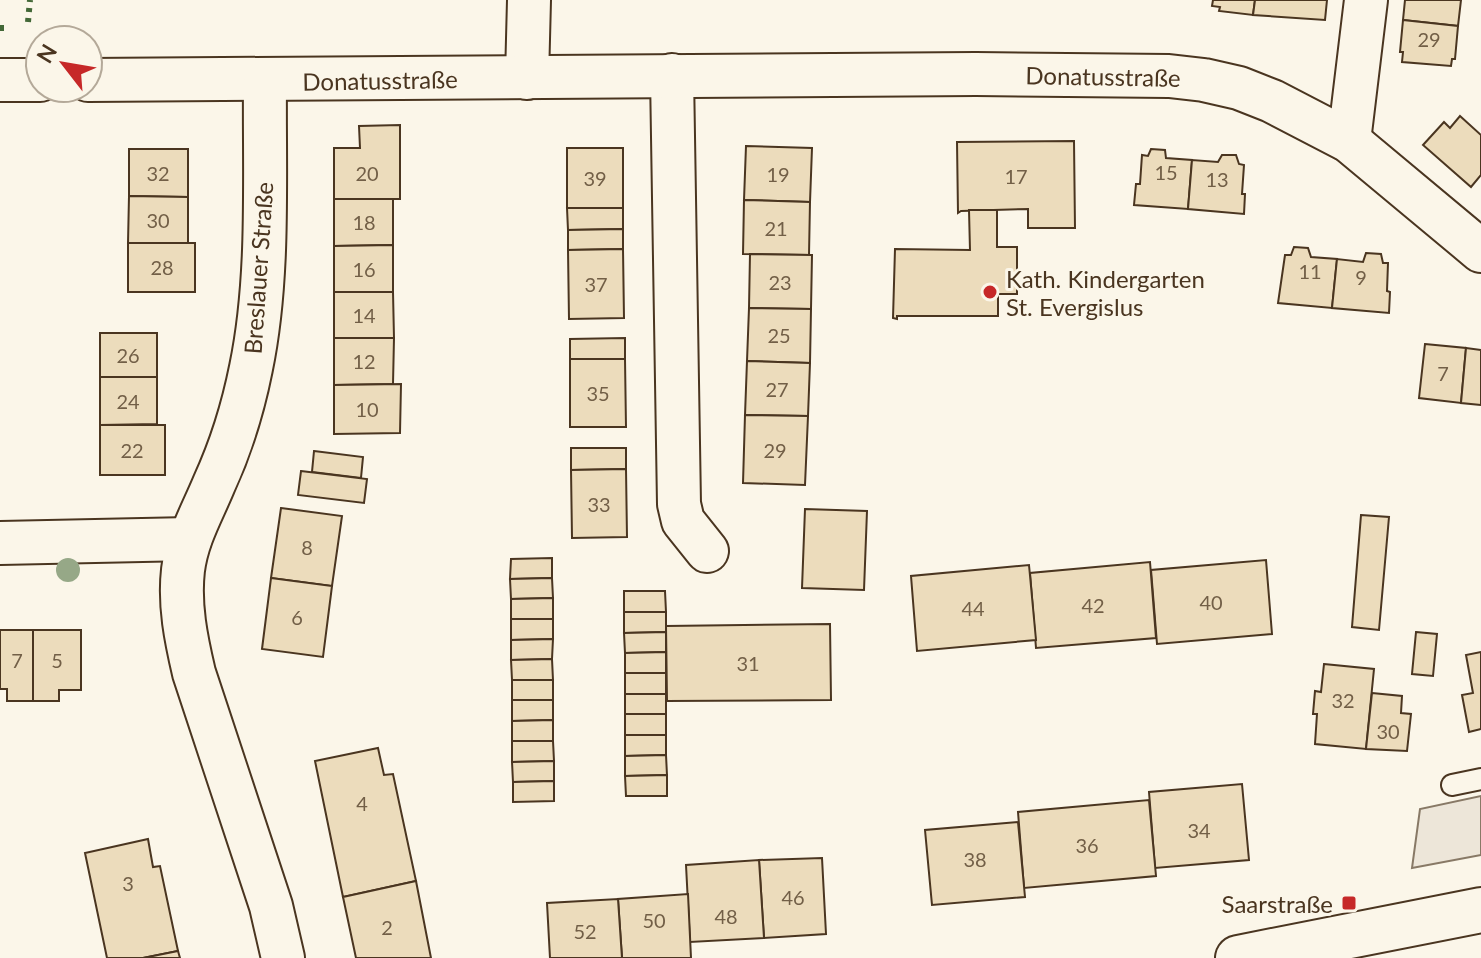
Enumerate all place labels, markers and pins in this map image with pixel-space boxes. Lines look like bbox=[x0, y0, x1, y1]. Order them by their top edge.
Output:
place label: Kath. Kindergarten St. Evergislus bbox=[1006, 264, 1205, 321]
marker: Kath. Kindergarten St. Evergislus bbox=[981, 283, 999, 301]
place label: Saarstraße bbox=[1222, 889, 1333, 918]
marker: Saarstraße bbox=[1340, 894, 1358, 912]

